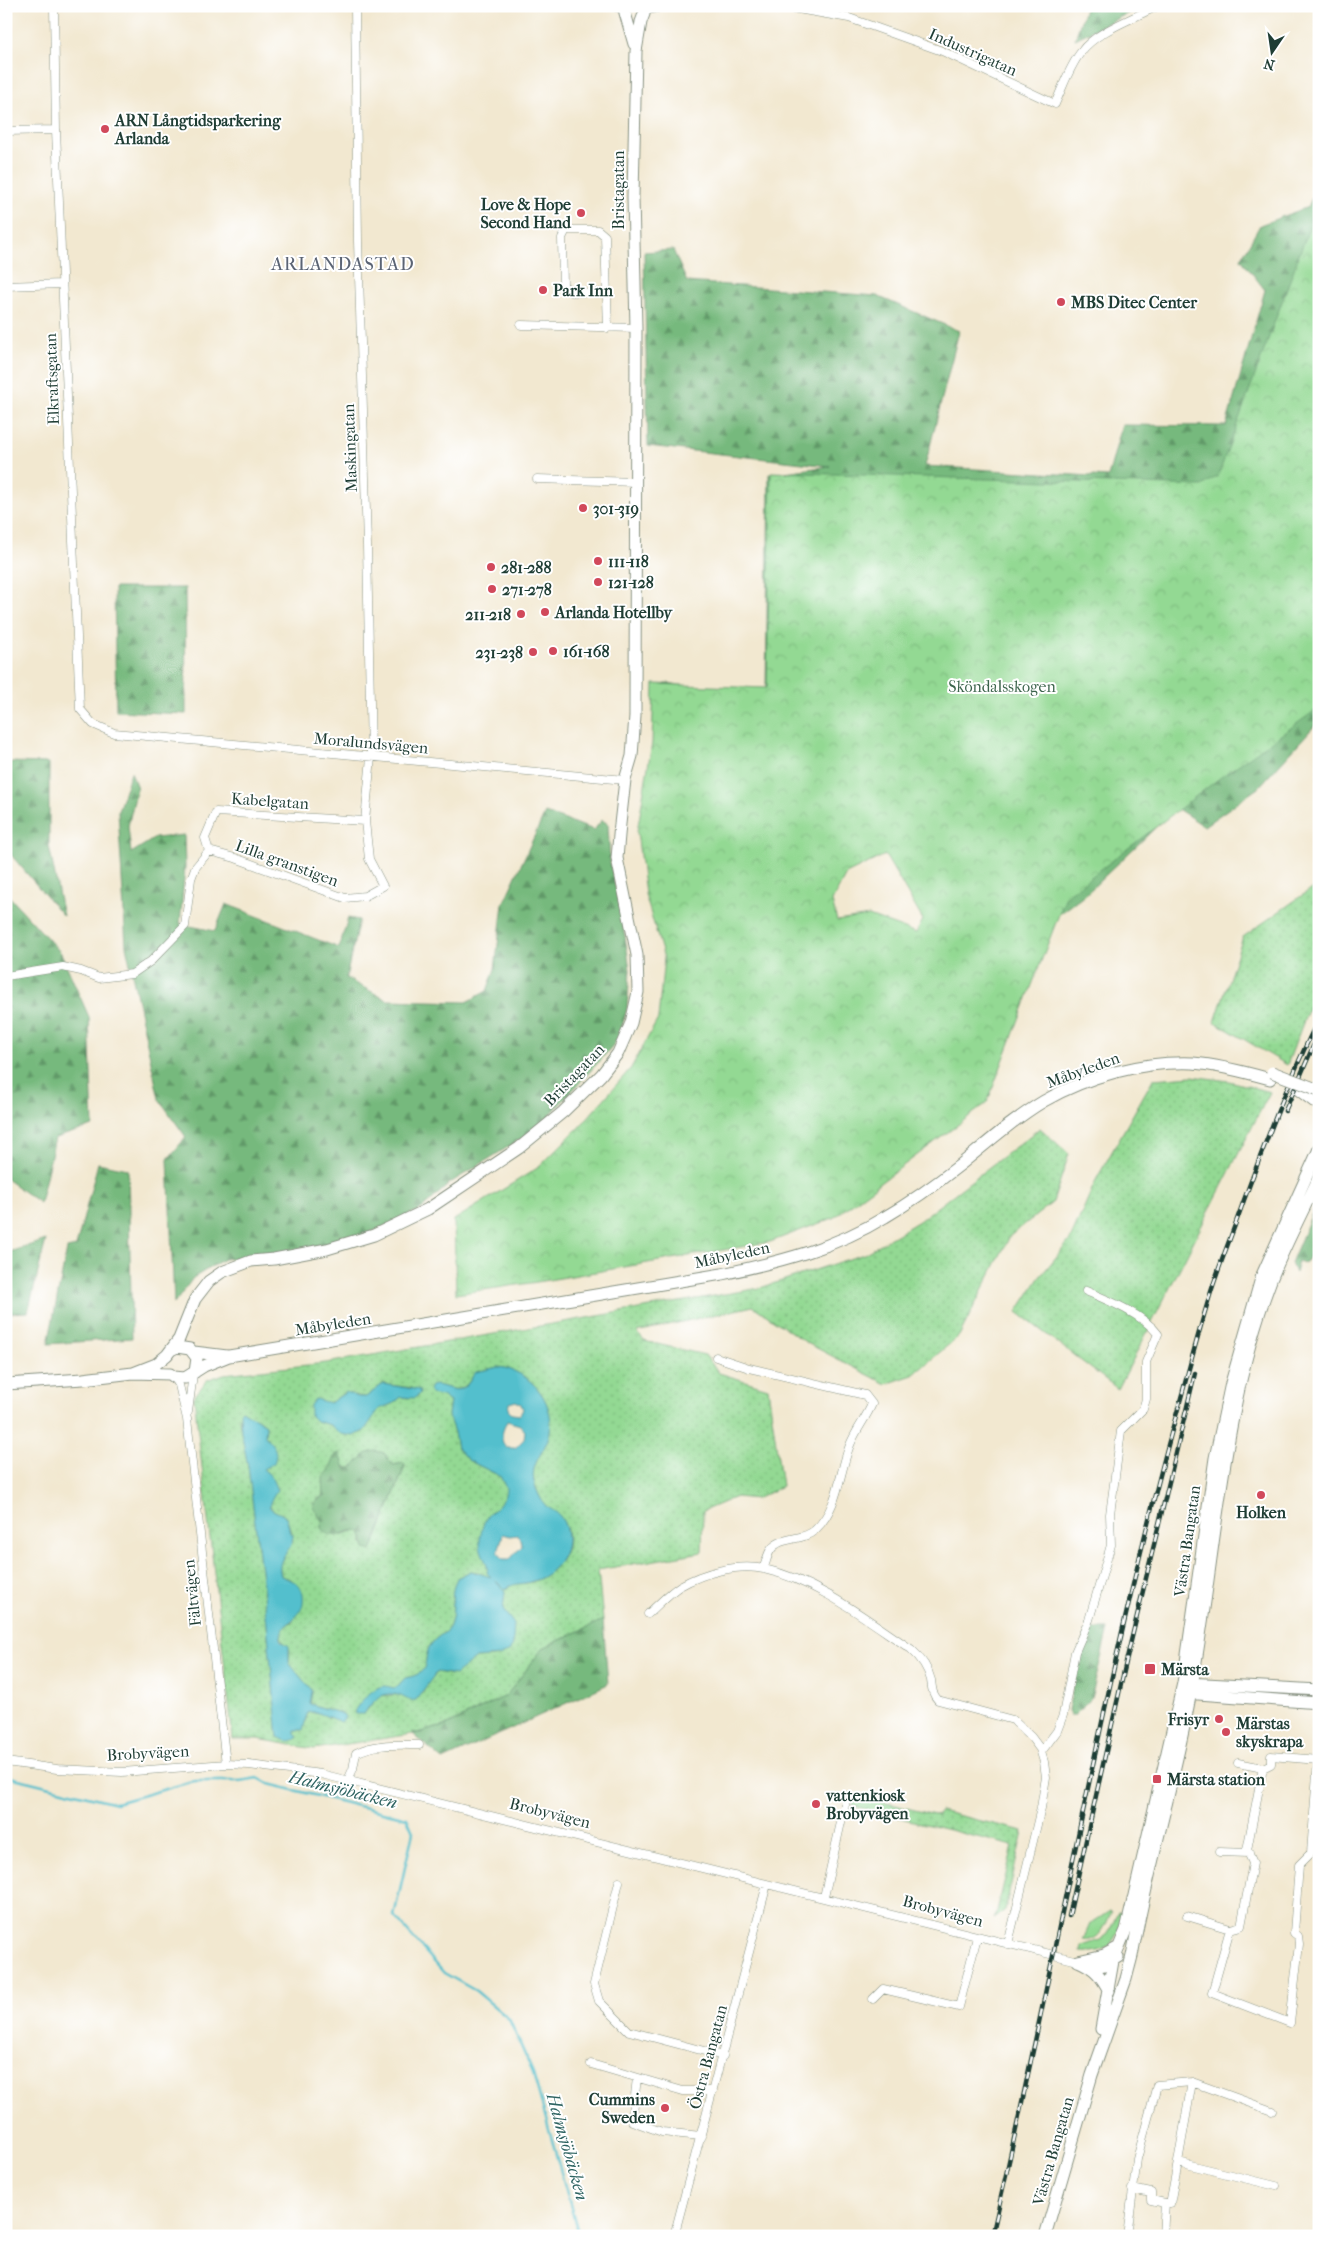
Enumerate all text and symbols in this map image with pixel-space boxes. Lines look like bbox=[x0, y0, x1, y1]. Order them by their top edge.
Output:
street label: Industrigatan bbox=[926, 24, 1021, 80]
north arrow bbox=[1248, 28, 1298, 78]
text: N bbox=[1262, 55, 1276, 74]
place label: ARN Långtidsparkering Arlanda bbox=[114, 111, 281, 148]
marker: ARN Långtidsparkering Arlanda bbox=[99, 123, 111, 135]
street label: Bristagatan bbox=[609, 150, 628, 230]
place label: Love & Hope Second Hand bbox=[480, 195, 572, 232]
marker: Love & Hope Second Hand bbox=[575, 207, 587, 219]
district label: ARLANDASTAD bbox=[270, 254, 415, 275]
place label: Park Inn bbox=[553, 281, 614, 300]
marker: Park Inn bbox=[537, 284, 549, 296]
place label: MBS Ditec Center bbox=[1070, 293, 1198, 312]
marker: MBS Ditec Center bbox=[1055, 296, 1067, 308]
street label: Elkraftsgatan bbox=[41, 332, 63, 425]
street label: Maskingatan bbox=[339, 403, 361, 493]
place label: 301-319 bbox=[593, 499, 639, 519]
marker: 301-319 bbox=[577, 502, 589, 514]
place label: 111-118 bbox=[608, 552, 649, 571]
marker: 111-118 bbox=[592, 555, 604, 567]
place label: 281-288 bbox=[501, 558, 551, 577]
marker: 281-288 bbox=[485, 561, 497, 573]
place label: 121-128 bbox=[608, 573, 654, 592]
marker: 121-128 bbox=[592, 576, 604, 588]
place label: 271-278 bbox=[502, 580, 552, 599]
marker: 271-278 bbox=[486, 583, 498, 595]
place label: Arlanda Hotellby bbox=[554, 603, 673, 623]
place label: 211-218 bbox=[465, 605, 511, 624]
marker: Arlanda Hotellby bbox=[539, 606, 551, 618]
marker: 211-218 bbox=[515, 608, 527, 620]
place label: 161-168 bbox=[563, 642, 609, 661]
place label: 231-238 bbox=[476, 643, 523, 663]
marker: 161-168 bbox=[547, 645, 559, 657]
marker: 231-238 bbox=[527, 646, 539, 658]
park label: Sköndalsskogen bbox=[948, 677, 1057, 696]
street label: Moralundsvägen bbox=[313, 729, 430, 758]
street label: Kabelgatan bbox=[230, 789, 310, 813]
street label: Lilla granstigen bbox=[233, 836, 342, 891]
street label: Bristagatan bbox=[540, 1039, 609, 1110]
street label: Måbyleden bbox=[1044, 1048, 1123, 1092]
street label: Måbyleden bbox=[693, 1238, 772, 1272]
street label: Måbyleden bbox=[294, 1309, 373, 1339]
street label: Västra Bangatan bbox=[1170, 1483, 1204, 1599]
marker: Holken bbox=[1255, 1489, 1267, 1501]
place label: Holken bbox=[1236, 1503, 1287, 1522]
street label: Fältvägen bbox=[179, 1558, 205, 1627]
place label: Märsta bbox=[1160, 1660, 1209, 1679]
marker: Märsta bbox=[1143, 1662, 1157, 1676]
place label: Frisyr bbox=[1167, 1710, 1210, 1730]
marker: Frisyr bbox=[1213, 1713, 1225, 1725]
place label: Märstas skyskrapa bbox=[1235, 1714, 1304, 1752]
marker: Märstas skyskrapa bbox=[1220, 1726, 1232, 1738]
street label: Brobyvägen bbox=[106, 1741, 190, 1765]
water label: Halmsjöbäcken bbox=[286, 1766, 399, 1814]
place label: Märsta station bbox=[1166, 1770, 1266, 1789]
marker: Märsta station bbox=[1151, 1773, 1163, 1785]
place label: vattenkiosk Brobyvägen bbox=[825, 1786, 909, 1824]
street label: Brobyvägen bbox=[508, 1794, 593, 1832]
marker: vattenkiosk Brobyvägen bbox=[810, 1798, 822, 1810]
street label: Brobyvägen bbox=[901, 1891, 986, 1931]
street label: Östra Bangatan bbox=[685, 2002, 731, 2111]
water label: Halmsjöbäcken bbox=[541, 2090, 592, 2203]
place label: Cummins Sweden bbox=[589, 2090, 656, 2127]
street label: Västra Bangatan bbox=[1028, 2094, 1078, 2209]
marker: Cummins Sweden bbox=[659, 2102, 671, 2114]

